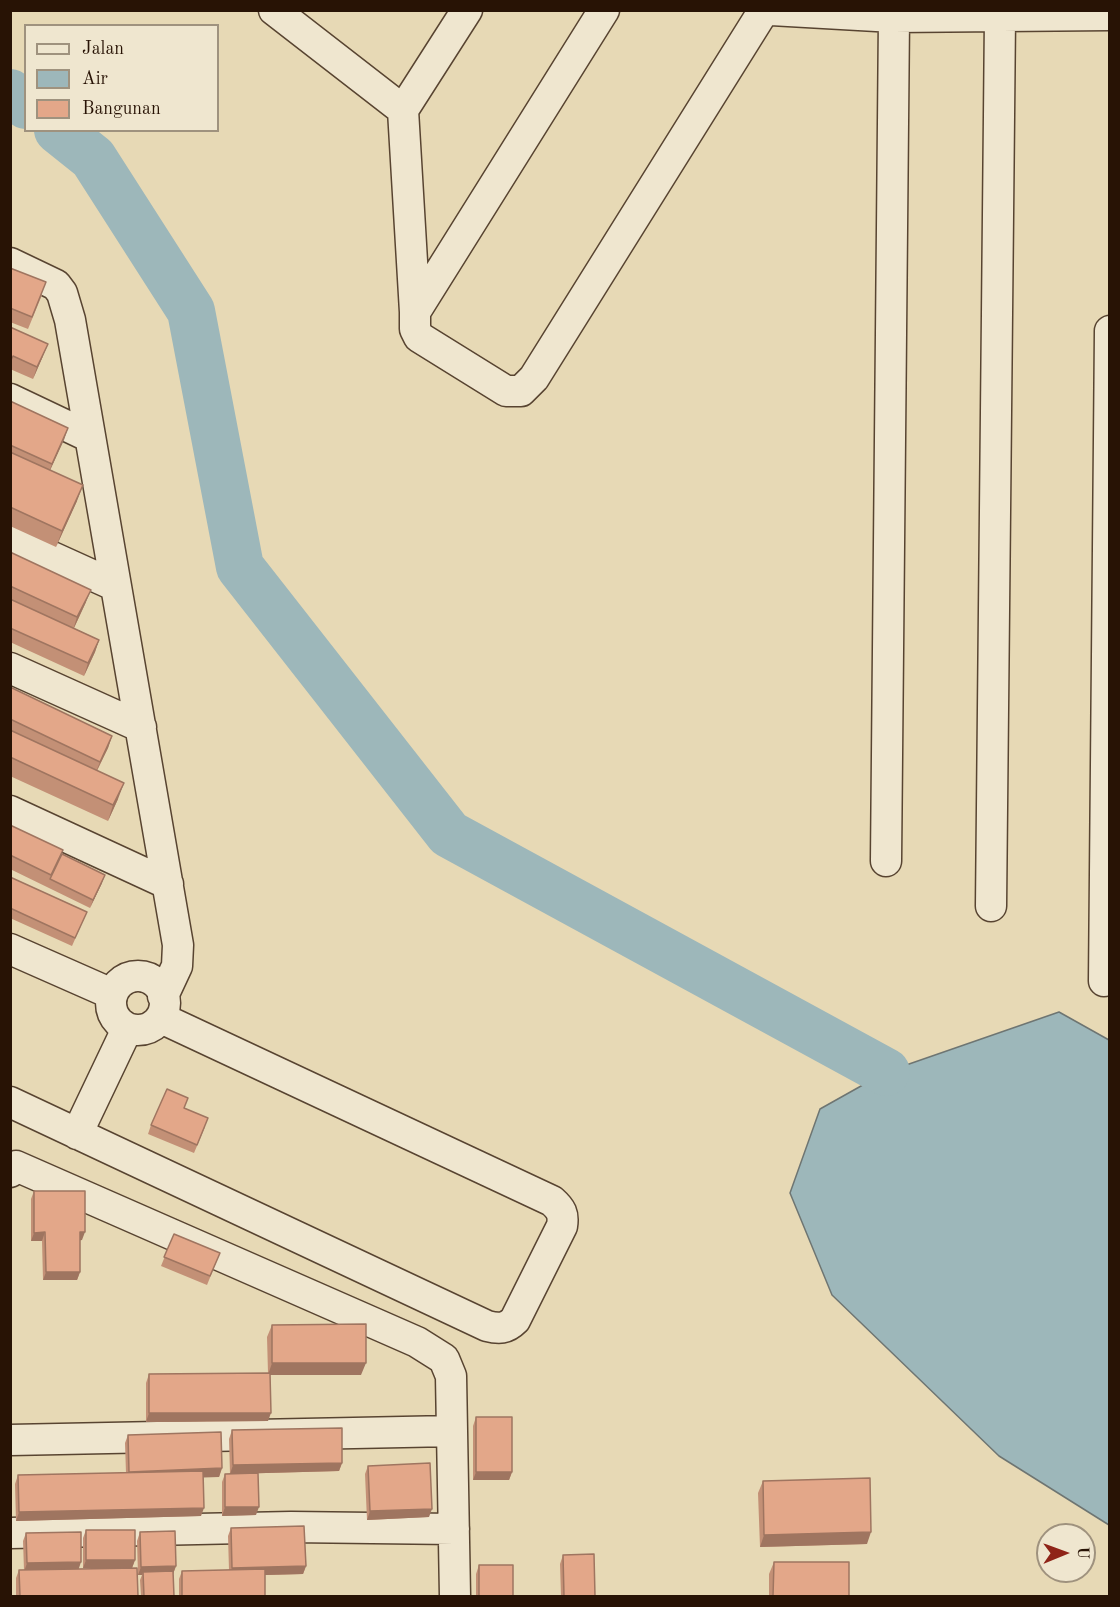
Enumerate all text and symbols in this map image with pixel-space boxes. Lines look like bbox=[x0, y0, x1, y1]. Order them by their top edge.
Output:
legend bbox=[24, 24, 219, 132]
text: Jalan bbox=[82, 40, 124, 58]
text: Air bbox=[82, 70, 108, 88]
text: Bangunan bbox=[82, 100, 161, 118]
north arrow bbox=[1036, 1523, 1096, 1583]
text: U bbox=[1074, 1546, 1090, 1559]

